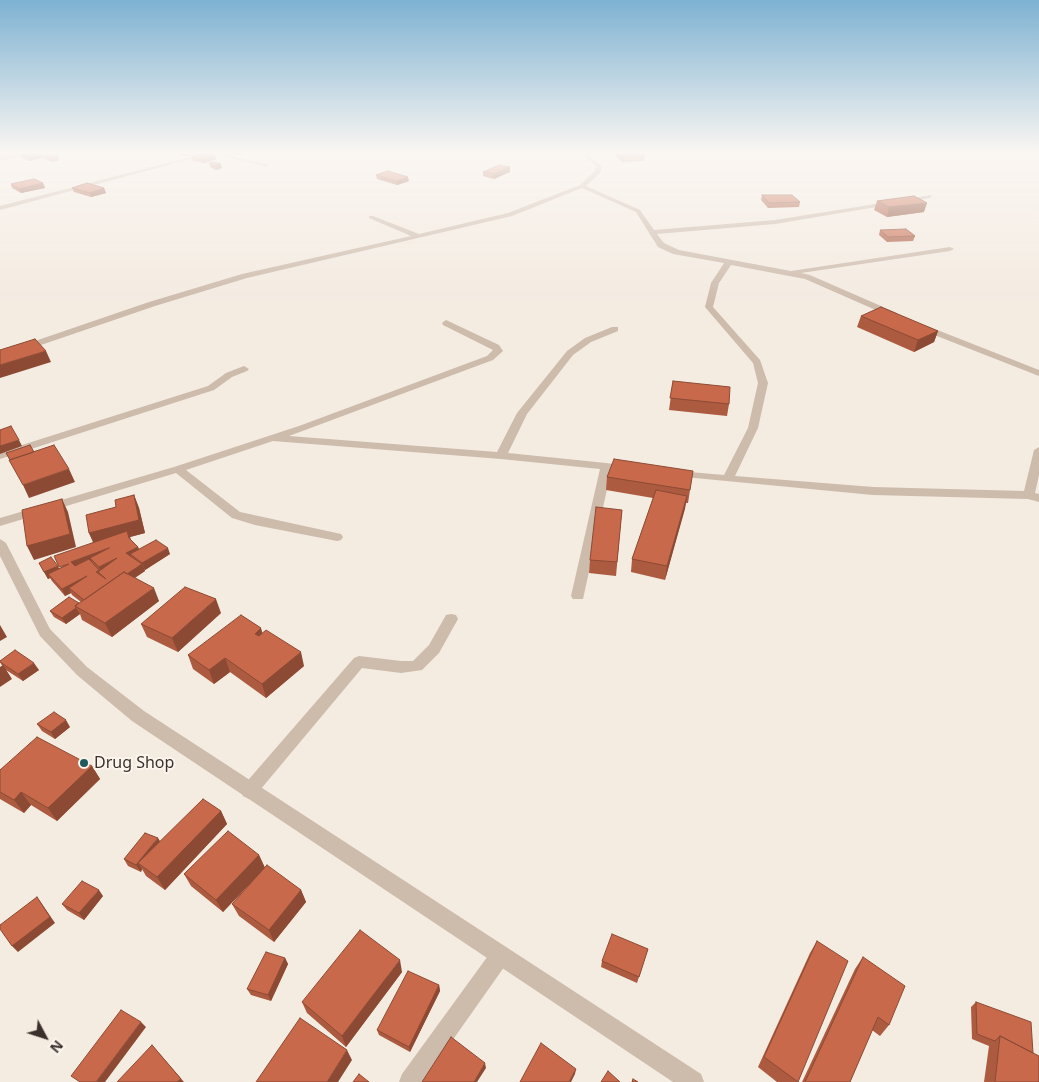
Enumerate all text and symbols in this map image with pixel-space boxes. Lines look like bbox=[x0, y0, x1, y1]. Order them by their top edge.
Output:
place label: Drug Shop bbox=[94, 753, 174, 773]
marker: Drug Shop bbox=[78, 757, 90, 769]
north arrow bbox=[20, 1012, 70, 1062]
text: N bbox=[46, 1036, 68, 1057]

